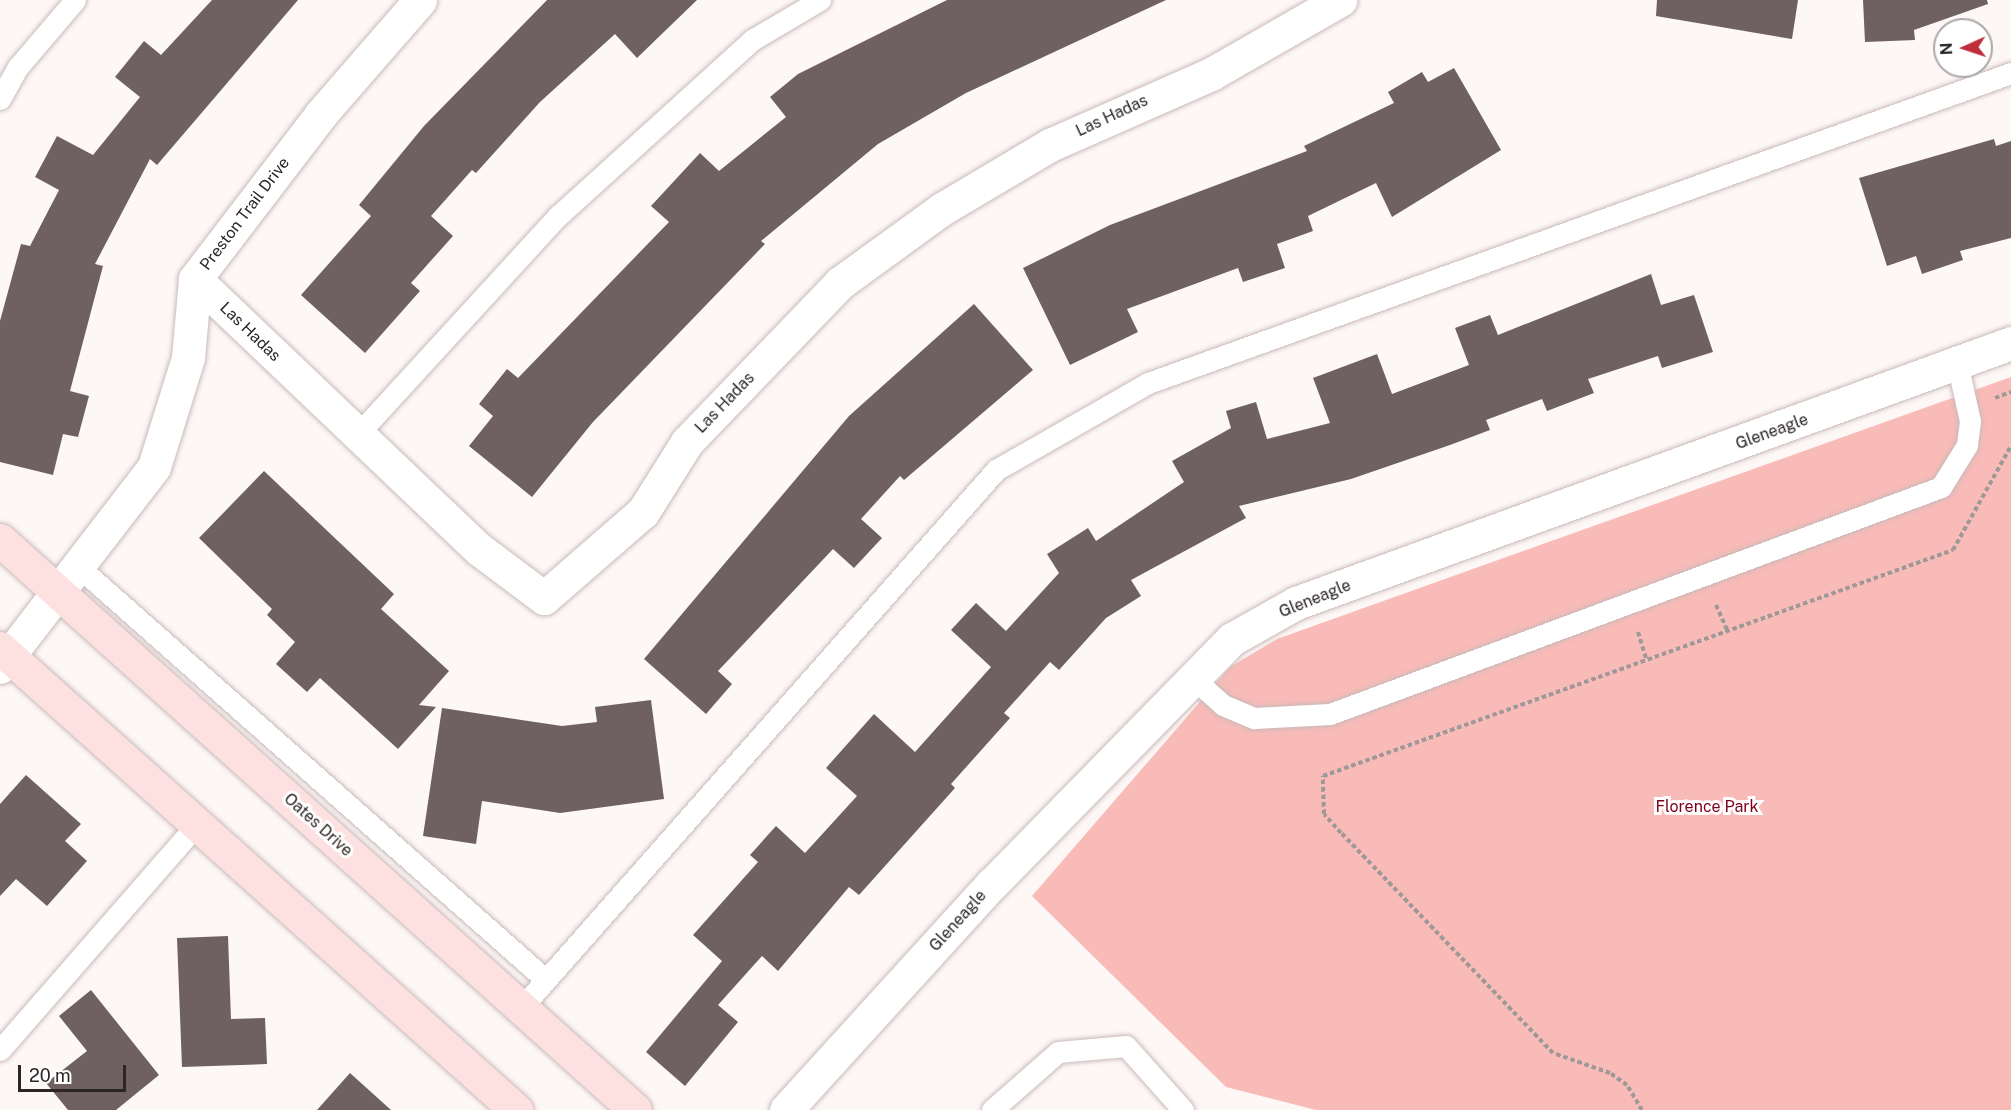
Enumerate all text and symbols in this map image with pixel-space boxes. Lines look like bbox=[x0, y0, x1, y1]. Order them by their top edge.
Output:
north arrow bbox=[1933, 18, 1993, 78]
text: N bbox=[1937, 42, 1956, 56]
street label: Las Hadas bbox=[1073, 91, 1151, 141]
street label: Preston Trail Drive bbox=[196, 154, 294, 274]
street label: Las Hadas bbox=[216, 298, 284, 366]
street label: Las Hadas bbox=[691, 369, 759, 437]
street label: Gleneagle bbox=[1733, 410, 1811, 454]
street label: Gleneagle bbox=[1276, 576, 1354, 622]
street label: Oates Drive bbox=[280, 789, 356, 861]
park label: Florence Park bbox=[1655, 797, 1759, 817]
street label: Gleneagle bbox=[926, 886, 990, 956]
scale bar bbox=[21, 1053, 129, 1091]
text: 20 m bbox=[29, 1065, 71, 1086]

